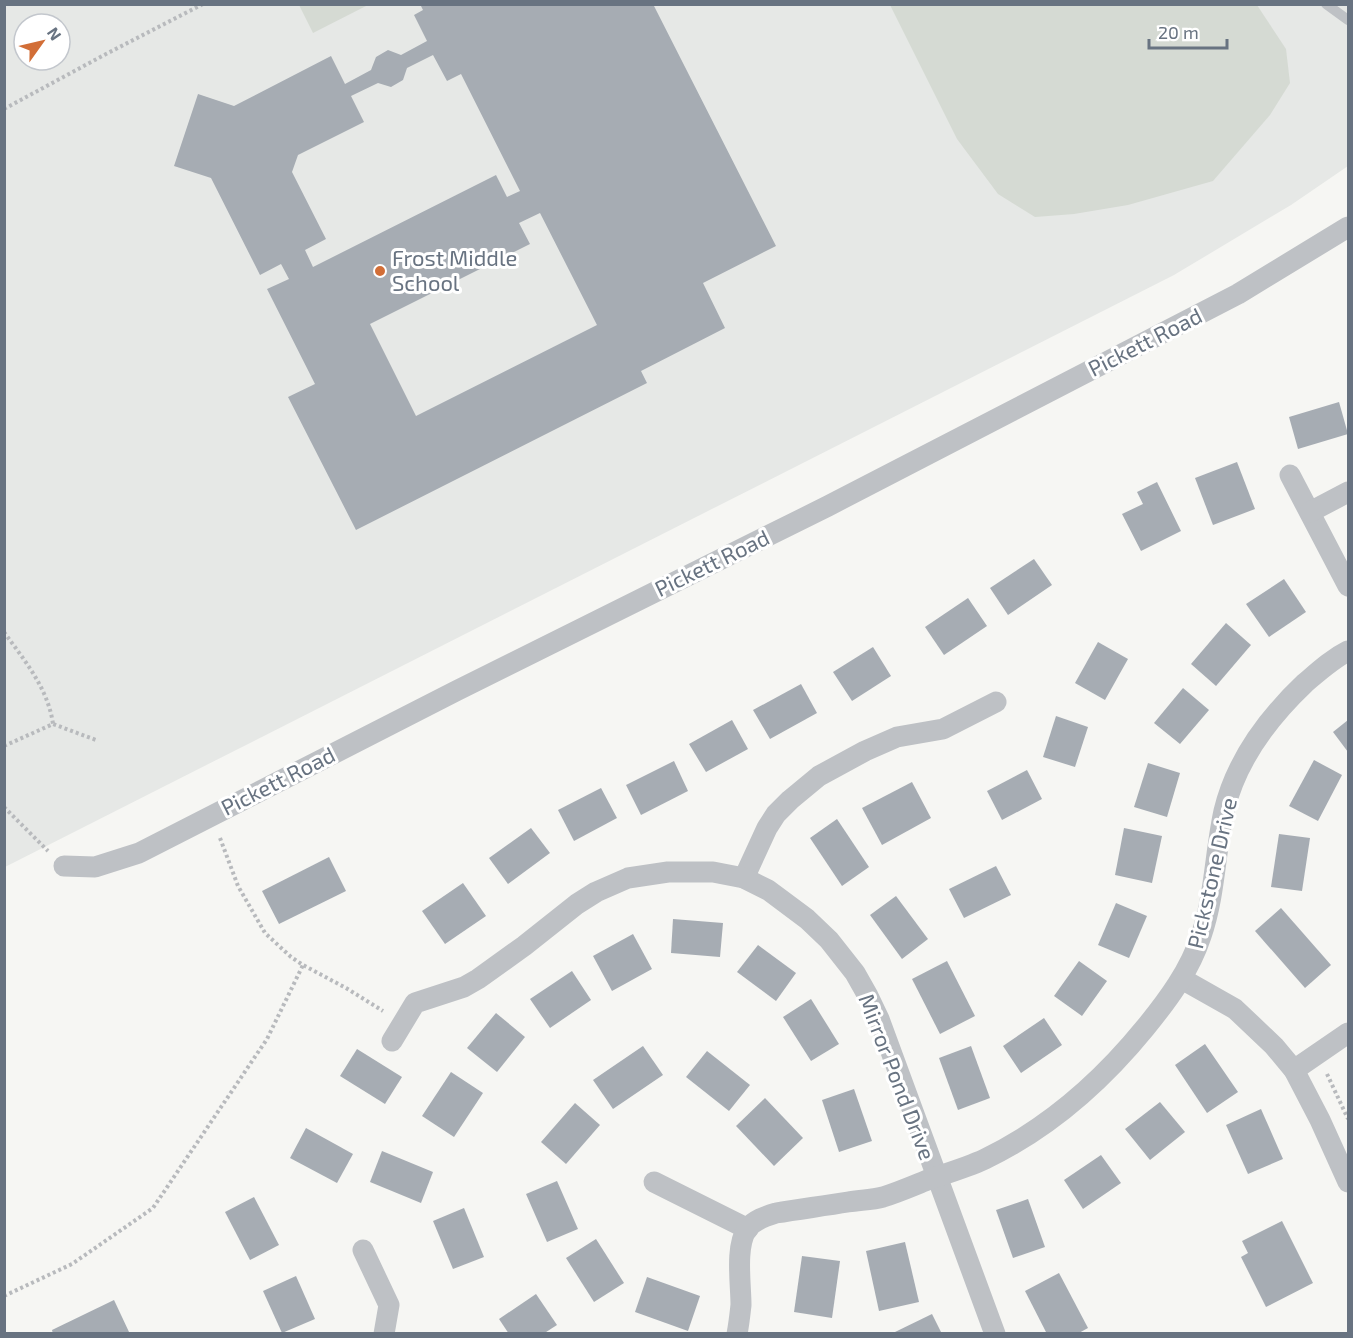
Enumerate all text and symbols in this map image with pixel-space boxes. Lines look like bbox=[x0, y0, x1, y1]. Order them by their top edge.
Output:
north arrow bbox=[12, 12, 72, 72]
scale bar bbox=[1149, 12, 1227, 50]
text: 20 m bbox=[1158, 21, 1199, 43]
text: N bbox=[44, 23, 66, 43]
place label: Frost Middle School bbox=[392, 244, 517, 295]
marker: Frost Middle School bbox=[373, 264, 387, 278]
street label: Pickett Road bbox=[1083, 301, 1206, 381]
street label: Pickett Road bbox=[650, 523, 773, 601]
street label: Pickett Road bbox=[216, 740, 339, 820]
street label: Pickstone Drive bbox=[1181, 795, 1241, 951]
street label: Mirror Pond Drive bbox=[854, 990, 942, 1163]

